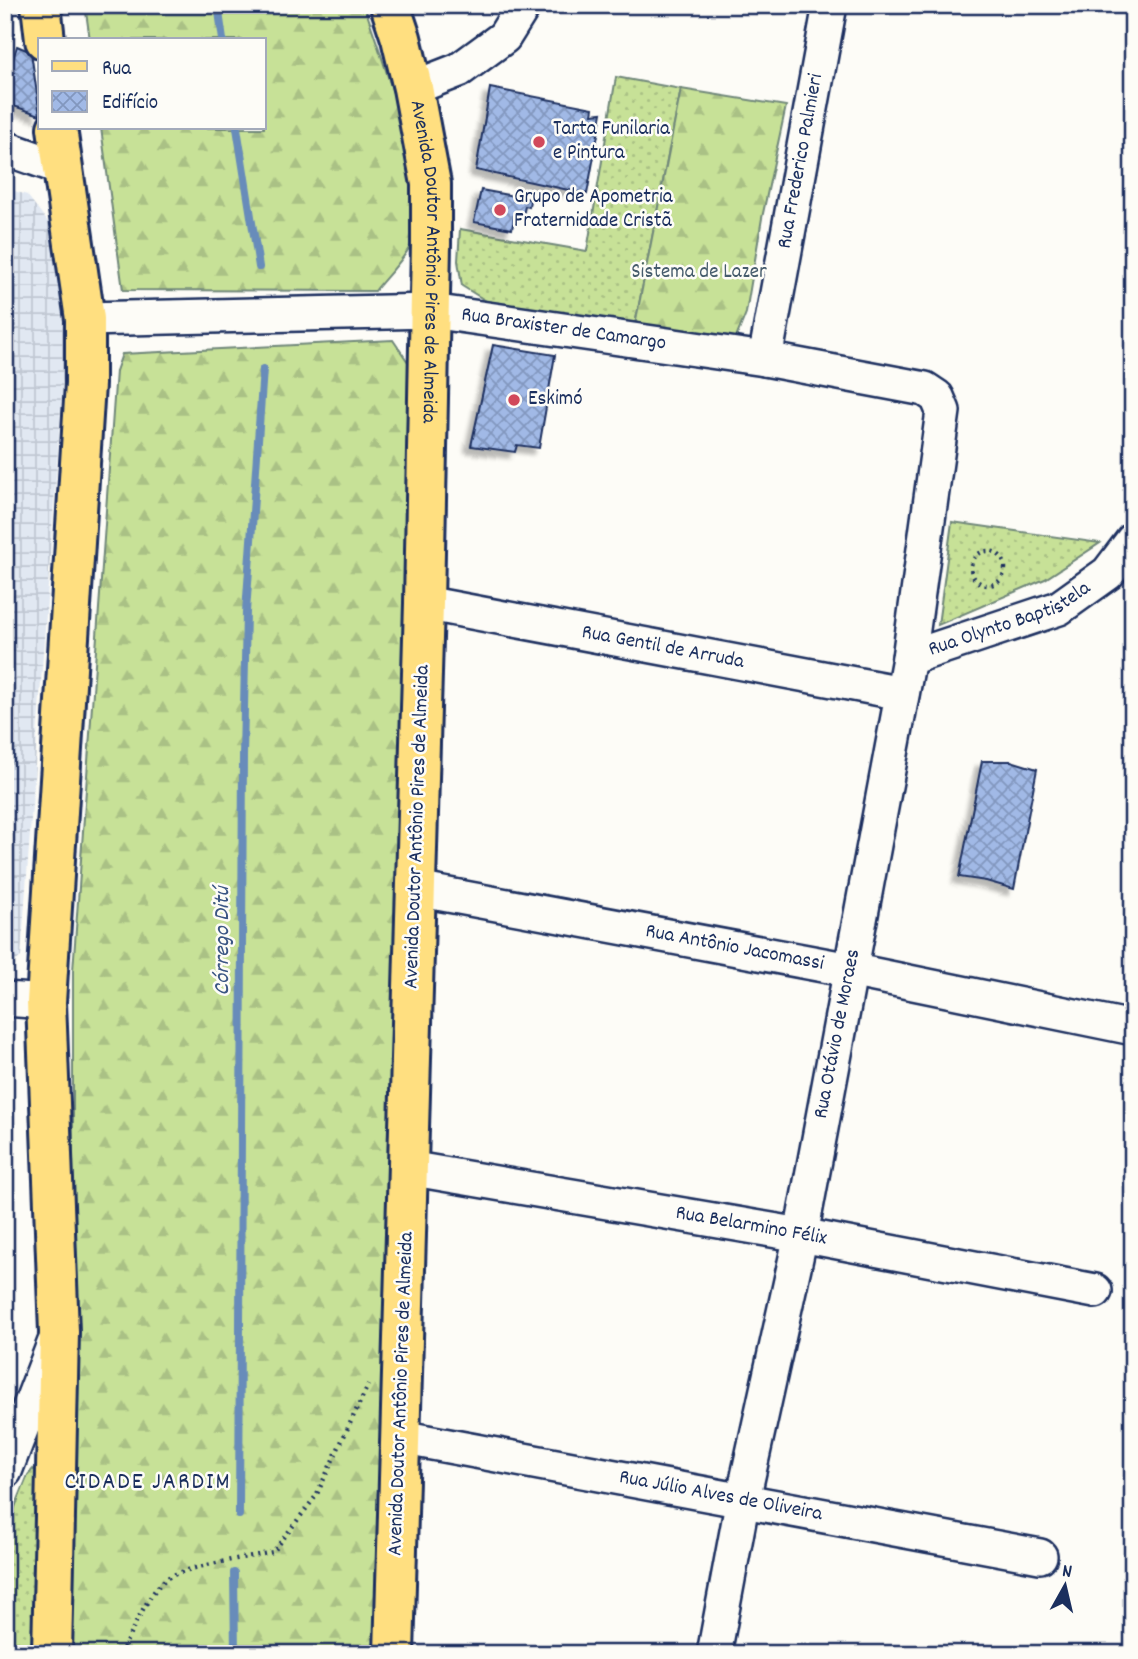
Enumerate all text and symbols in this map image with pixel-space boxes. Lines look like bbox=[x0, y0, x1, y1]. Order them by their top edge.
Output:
legend bbox=[38, 38, 266, 130]
text: Rua bbox=[102, 55, 132, 85]
street label: Rua Frederico Palmieri bbox=[771, 71, 832, 251]
text: Edifício bbox=[102, 89, 158, 119]
street label: Avenida Doutor Antônio Pires de Almeida bbox=[401, 98, 446, 425]
place label: Tarta Funilaria e Pintura bbox=[553, 115, 671, 169]
marker: Tarta Funilaria e Pintura bbox=[531, 134, 547, 150]
place label: Grupo de Apometria Fraternidade Cristã bbox=[514, 183, 674, 237]
marker: Grupo de Apometria Fraternidade Cristã bbox=[492, 202, 508, 218]
park label: Sistema de Lazer bbox=[631, 258, 767, 288]
street label: Rua Braxister de Camargo bbox=[459, 301, 668, 360]
place label: Eskimó bbox=[528, 385, 583, 415]
marker: Eskimó bbox=[506, 392, 522, 408]
street label: Rua Olynto Baptistela bbox=[925, 574, 1098, 665]
street label: Rua Gentil de Arruda bbox=[579, 618, 748, 678]
street label: Avenida Doutor Antônio Pires de Almeida bbox=[397, 663, 439, 989]
water label: Córrego Ditú bbox=[207, 883, 240, 995]
street label: Rua Antônio Jacomassi bbox=[643, 917, 826, 980]
street label: Rua Otávio de Moraes bbox=[807, 947, 869, 1121]
street label: Rua Belarmino Félix bbox=[673, 1199, 829, 1255]
street label: Avenida Doutor Antônio Pires de Almeida bbox=[381, 1230, 423, 1556]
street label: Rua Júlio Alves de Oliveira bbox=[616, 1463, 826, 1530]
district label: CIDADE JARDIM bbox=[65, 1466, 231, 1500]
north arrow bbox=[1030, 1550, 1100, 1620]
text: N bbox=[1060, 1559, 1073, 1587]

